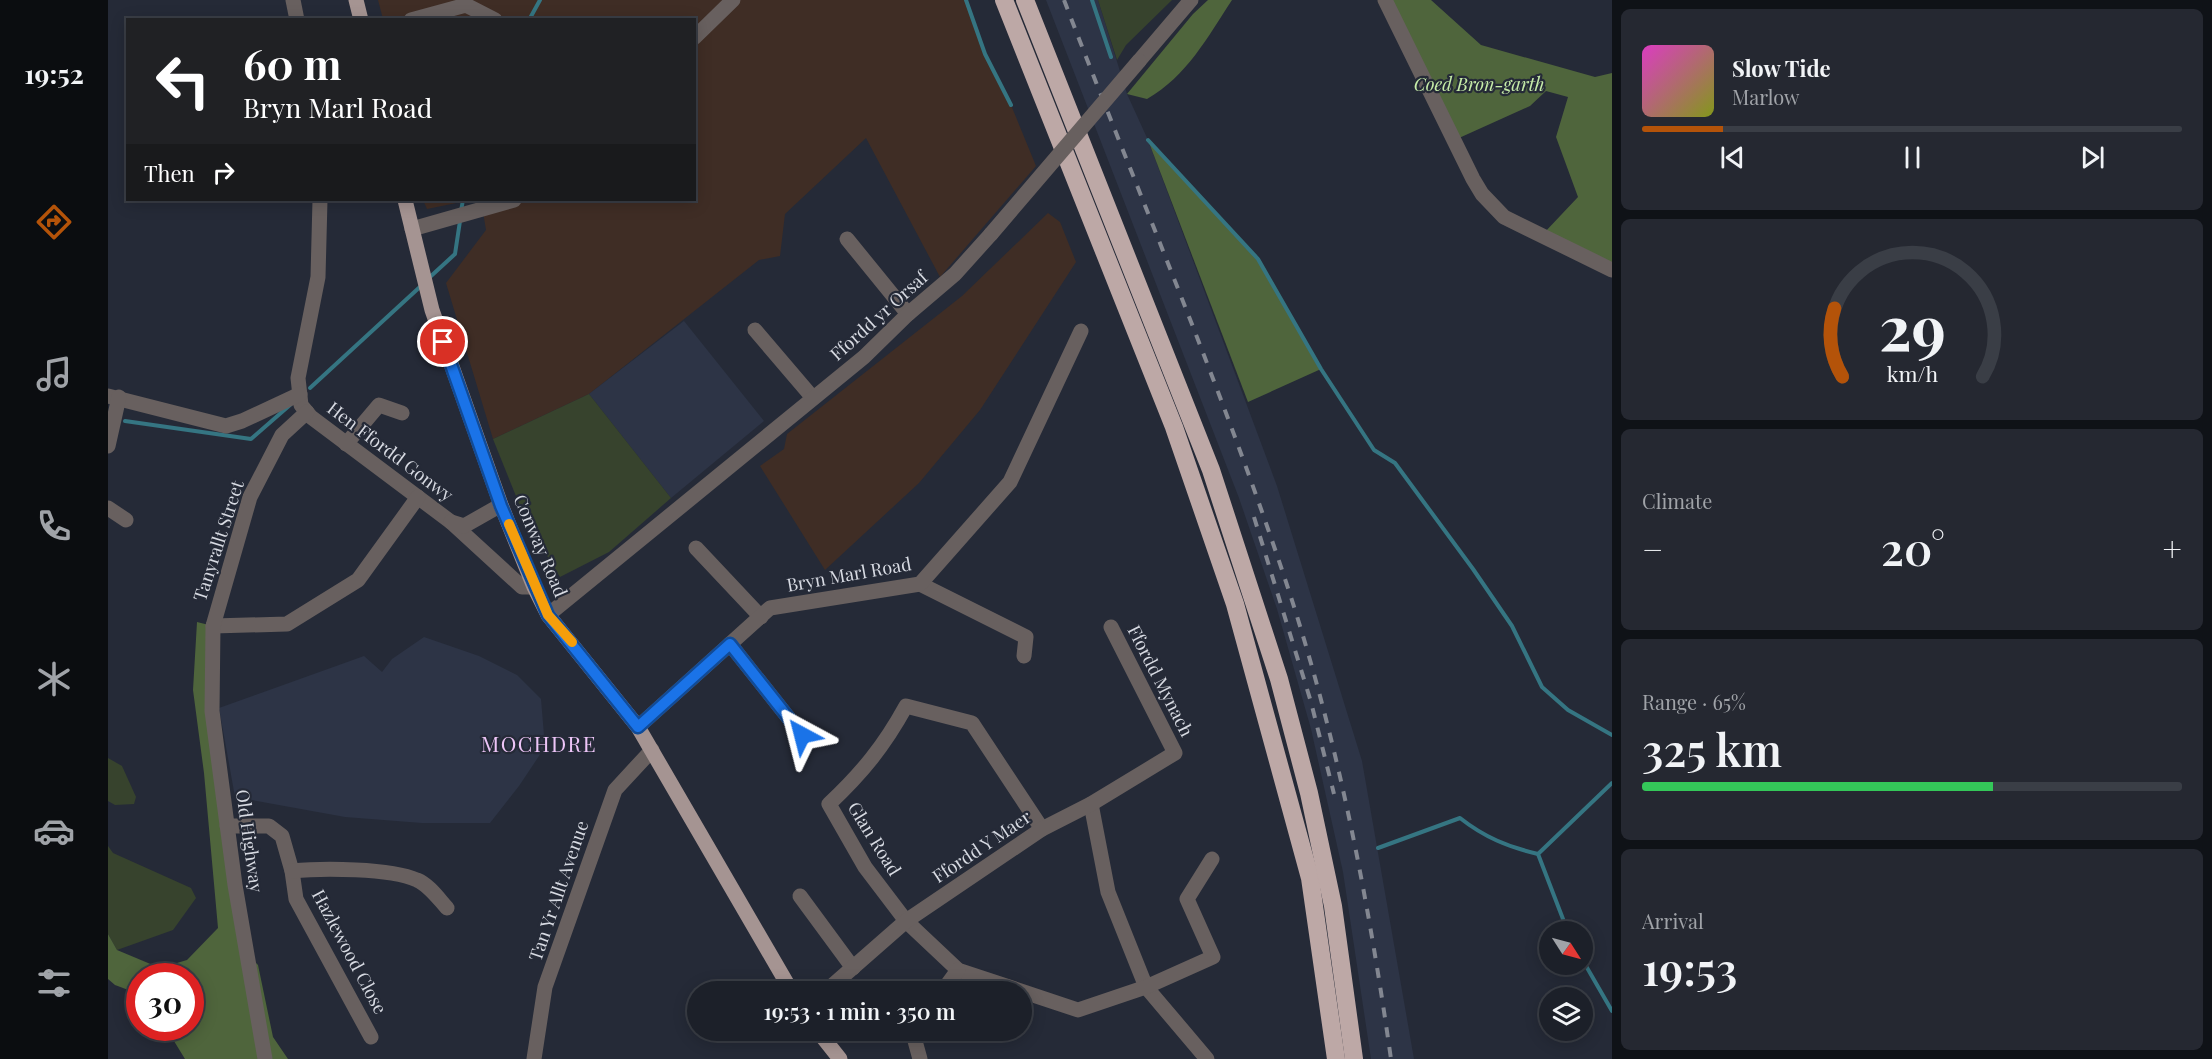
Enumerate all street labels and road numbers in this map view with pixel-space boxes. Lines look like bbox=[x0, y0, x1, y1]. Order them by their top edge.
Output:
street label: Ffordd yr Orsaf bbox=[824, 264, 934, 365]
street label: Hen Ffordd Gonwy bbox=[323, 396, 459, 507]
street label: Tanyrallt Street bbox=[187, 477, 249, 604]
street label: Conway Road bbox=[508, 491, 574, 601]
street label: Bryn Marl Road bbox=[785, 551, 914, 597]
street label: Ffordd Mynach bbox=[1123, 621, 1199, 741]
street label: Old Highway bbox=[231, 788, 269, 894]
street label: Glan Road bbox=[843, 797, 907, 880]
street label: Ffordd Y Maer bbox=[927, 804, 1035, 888]
street label: Tan Yr Allt Avenue bbox=[523, 817, 593, 964]
street label: Hazlewood Close bbox=[307, 885, 393, 1018]

